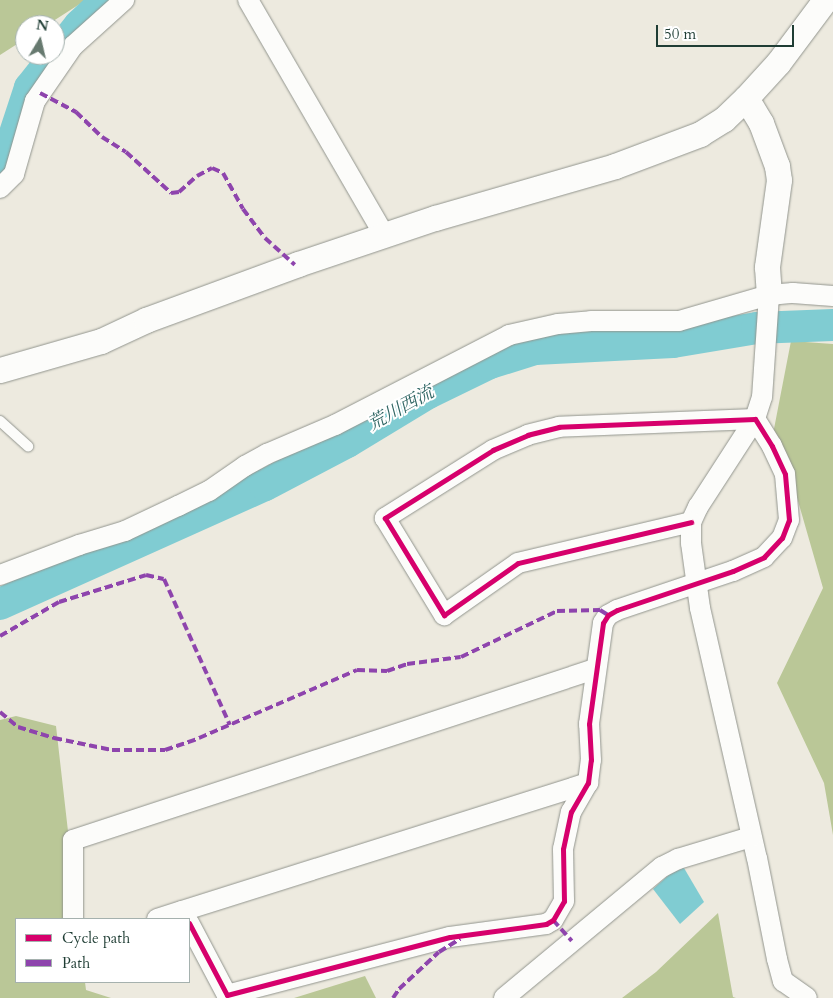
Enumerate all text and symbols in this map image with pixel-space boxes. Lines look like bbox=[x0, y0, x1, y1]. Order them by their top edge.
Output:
north arrow bbox=[15, 15, 65, 65]
text: N bbox=[35, 15, 50, 36]
scale bar bbox=[658, 15, 796, 47]
text: 50 m bbox=[664, 24, 696, 44]
water label: 荒川西流 bbox=[364, 382, 438, 436]
legend bbox=[15, 918, 190, 983]
text: Cycle path bbox=[62, 928, 130, 948]
text: Path bbox=[62, 953, 90, 973]

